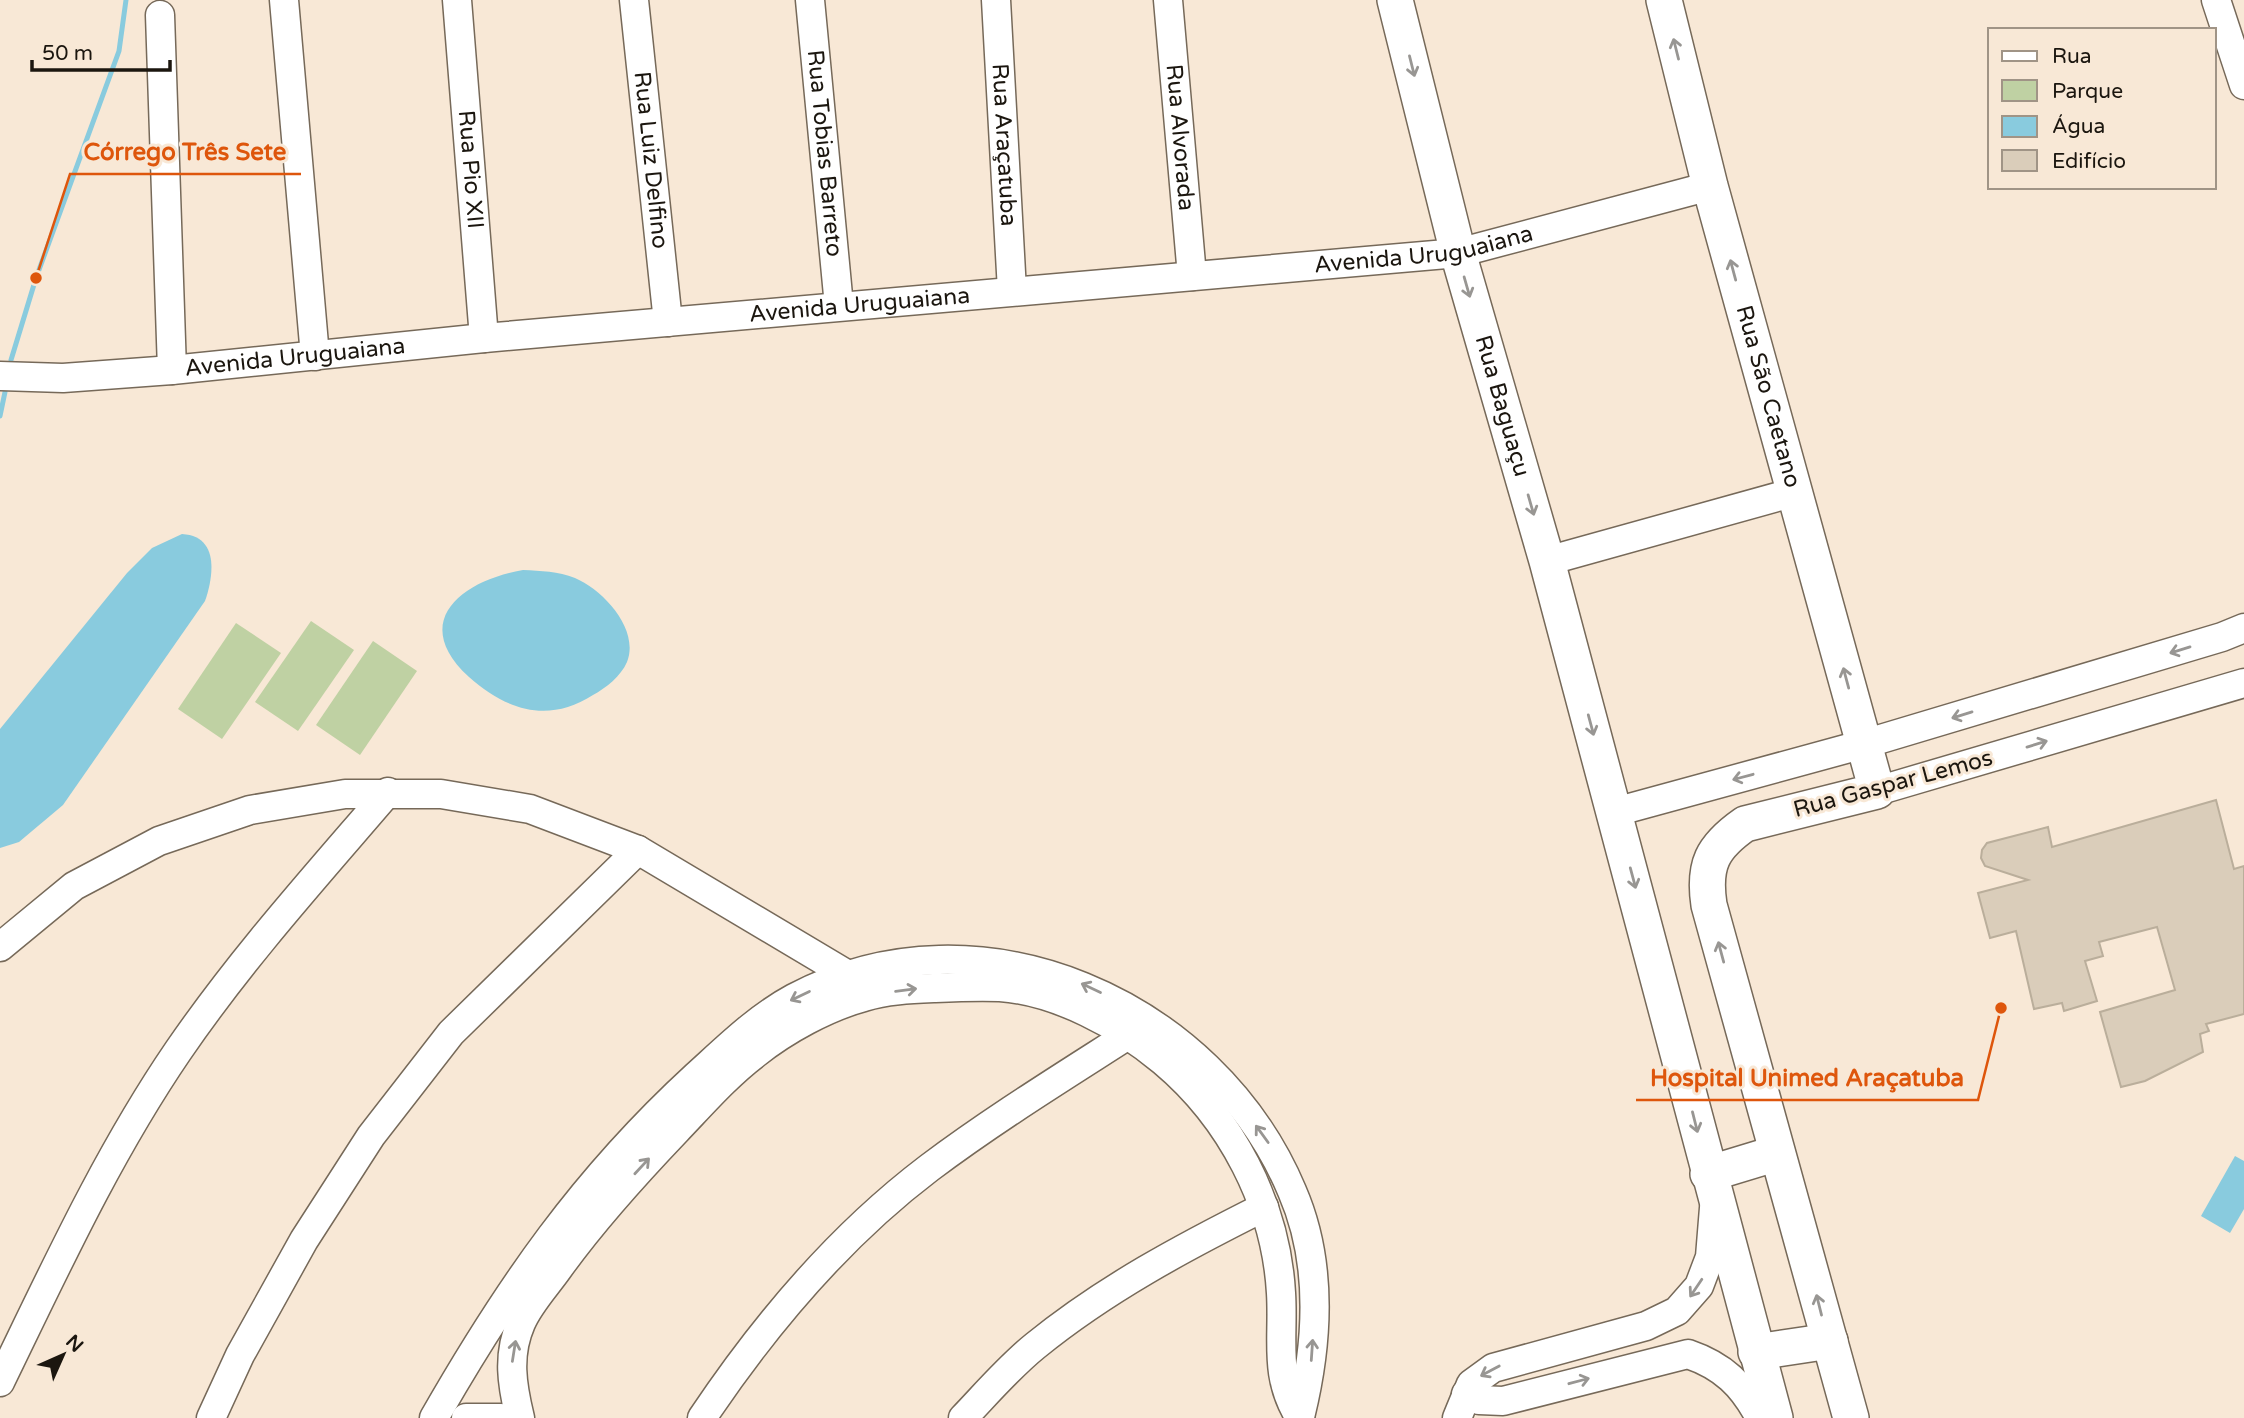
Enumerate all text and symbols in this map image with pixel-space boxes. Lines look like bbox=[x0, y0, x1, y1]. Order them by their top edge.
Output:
scale bar bbox=[32, 28, 170, 72]
legend bbox=[1988, 28, 2216, 189]
one-way arrow bbox=[1669, 39, 1682, 61]
text: 50 m bbox=[42, 41, 93, 66]
text: Rua bbox=[2052, 44, 2092, 69]
street label: Rua Tobias Barreto bbox=[801, 49, 848, 258]
one-way arrow bbox=[1405, 54, 1419, 77]
street label: Rua Araçatuba bbox=[985, 62, 1022, 227]
street label: Rua Alvorada bbox=[1160, 63, 1200, 212]
street label: Rua Luiz Delfino bbox=[628, 70, 674, 250]
text: Parque bbox=[2052, 79, 2123, 104]
street label: Rua Pio XII bbox=[452, 109, 489, 230]
text: Água bbox=[2052, 114, 2105, 139]
callout: Córrego Três Sete bbox=[70, 129, 301, 174]
text: Córrego Três Sete bbox=[84, 138, 287, 167]
text: Edifício bbox=[2052, 149, 2126, 174]
street label: Avenida Uruguaiana bbox=[1313, 220, 1536, 280]
one-way arrow bbox=[1726, 259, 1739, 281]
one-way arrow bbox=[1462, 276, 1475, 298]
street label: Avenida Uruguaiana bbox=[748, 282, 971, 329]
street label: Rua São Caetano bbox=[1730, 302, 1807, 491]
street label: Avenida Uruguaiana bbox=[183, 332, 407, 383]
street label: Rua Baguaçu bbox=[1469, 332, 1536, 480]
one-way arrow bbox=[1525, 494, 1538, 516]
one-way arrow bbox=[2169, 644, 2191, 657]
one-way arrow bbox=[1839, 667, 1852, 690]
one-way arrow bbox=[1951, 709, 1973, 722]
one-way arrow bbox=[1585, 713, 1598, 735]
one-way arrow bbox=[2026, 736, 2048, 749]
street label: Rua Gaspar Lemos bbox=[1790, 744, 1996, 824]
one-way arrow bbox=[1732, 772, 1754, 785]
one-way arrow bbox=[1627, 866, 1640, 888]
one-way arrow bbox=[1714, 941, 1727, 964]
one-way arrow bbox=[1081, 981, 1102, 995]
one-way arrow bbox=[894, 984, 917, 997]
one-way arrow bbox=[790, 990, 811, 1003]
callout: Hospital Unimed Araçatuba bbox=[1636, 1055, 1978, 1100]
text: Hospital Unimed Araçatuba bbox=[1650, 1064, 1964, 1093]
one-way arrow bbox=[1689, 1110, 1702, 1133]
one-way arrow bbox=[1255, 1125, 1269, 1144]
one-way arrow bbox=[634, 1158, 651, 1175]
one-way arrow bbox=[1688, 1278, 1703, 1297]
one-way arrow bbox=[1812, 1294, 1826, 1317]
north arrow bbox=[28, 1320, 98, 1390]
text: N bbox=[61, 1331, 87, 1357]
one-way arrow bbox=[1306, 1339, 1319, 1362]
one-way arrow bbox=[507, 1340, 520, 1363]
one-way arrow bbox=[1480, 1365, 1500, 1379]
one-way arrow bbox=[1568, 1373, 1590, 1386]

